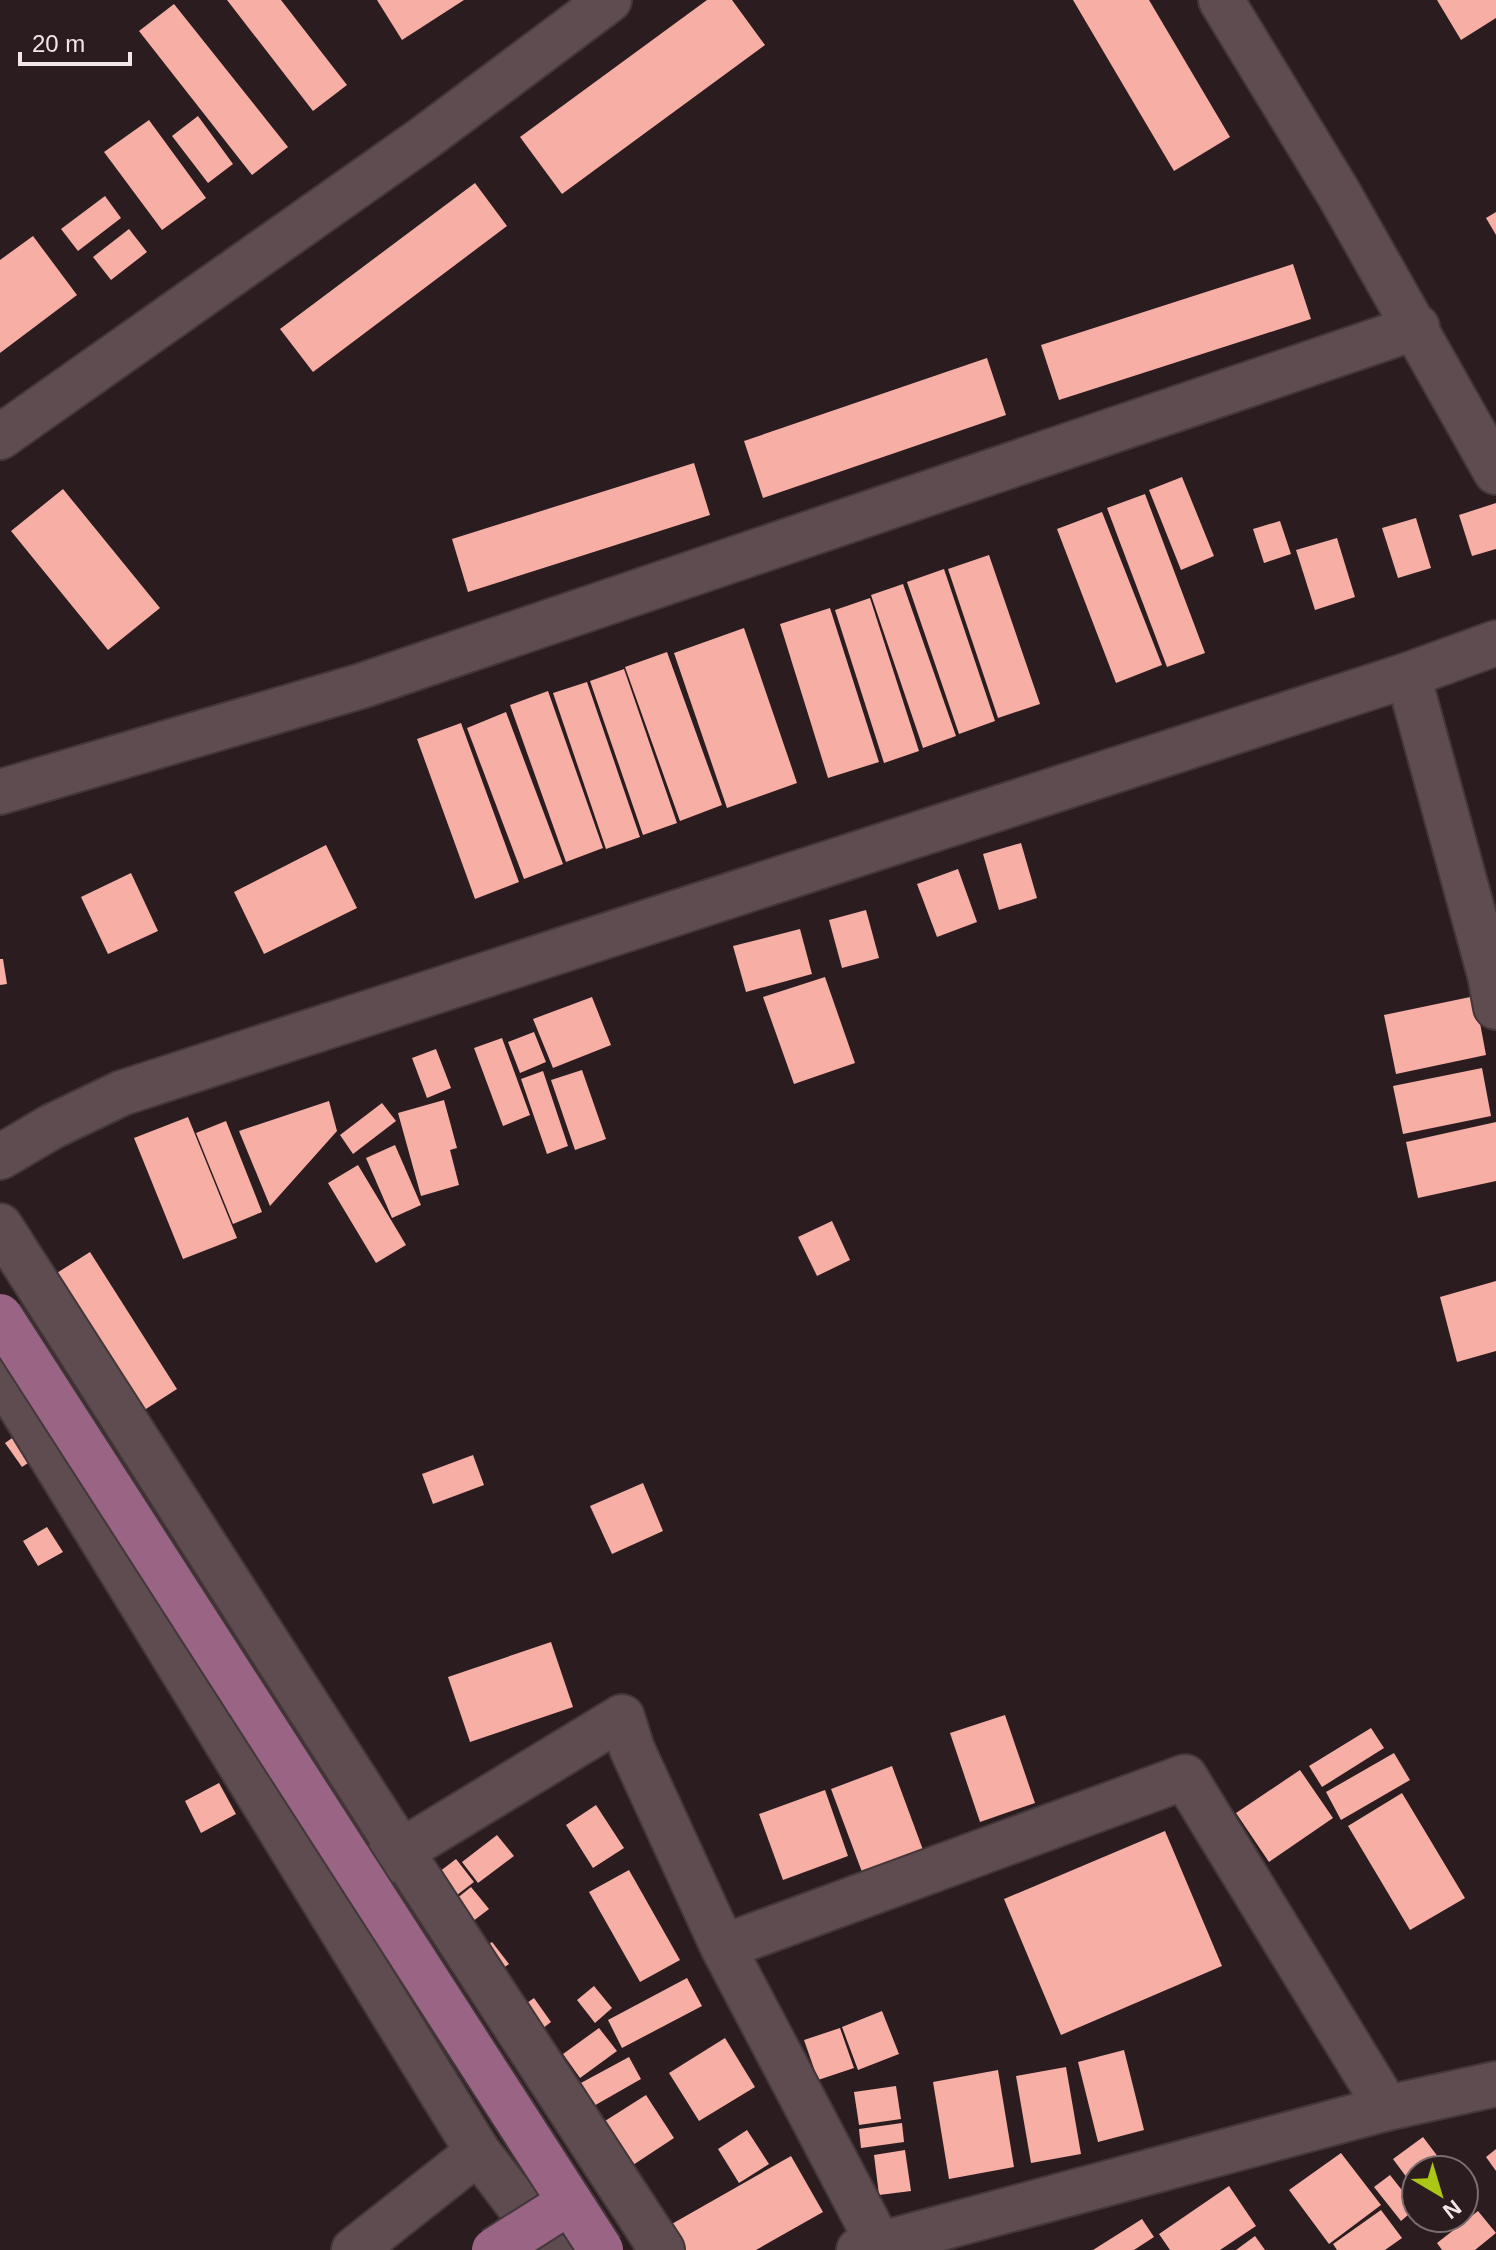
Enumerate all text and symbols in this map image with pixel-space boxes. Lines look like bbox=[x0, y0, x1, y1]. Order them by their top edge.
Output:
scale bar bbox=[20, 16, 130, 66]
text: 20 m bbox=[32, 30, 85, 57]
north arrow bbox=[1400, 2154, 1480, 2234]
text: N bbox=[1438, 2195, 1466, 2224]

